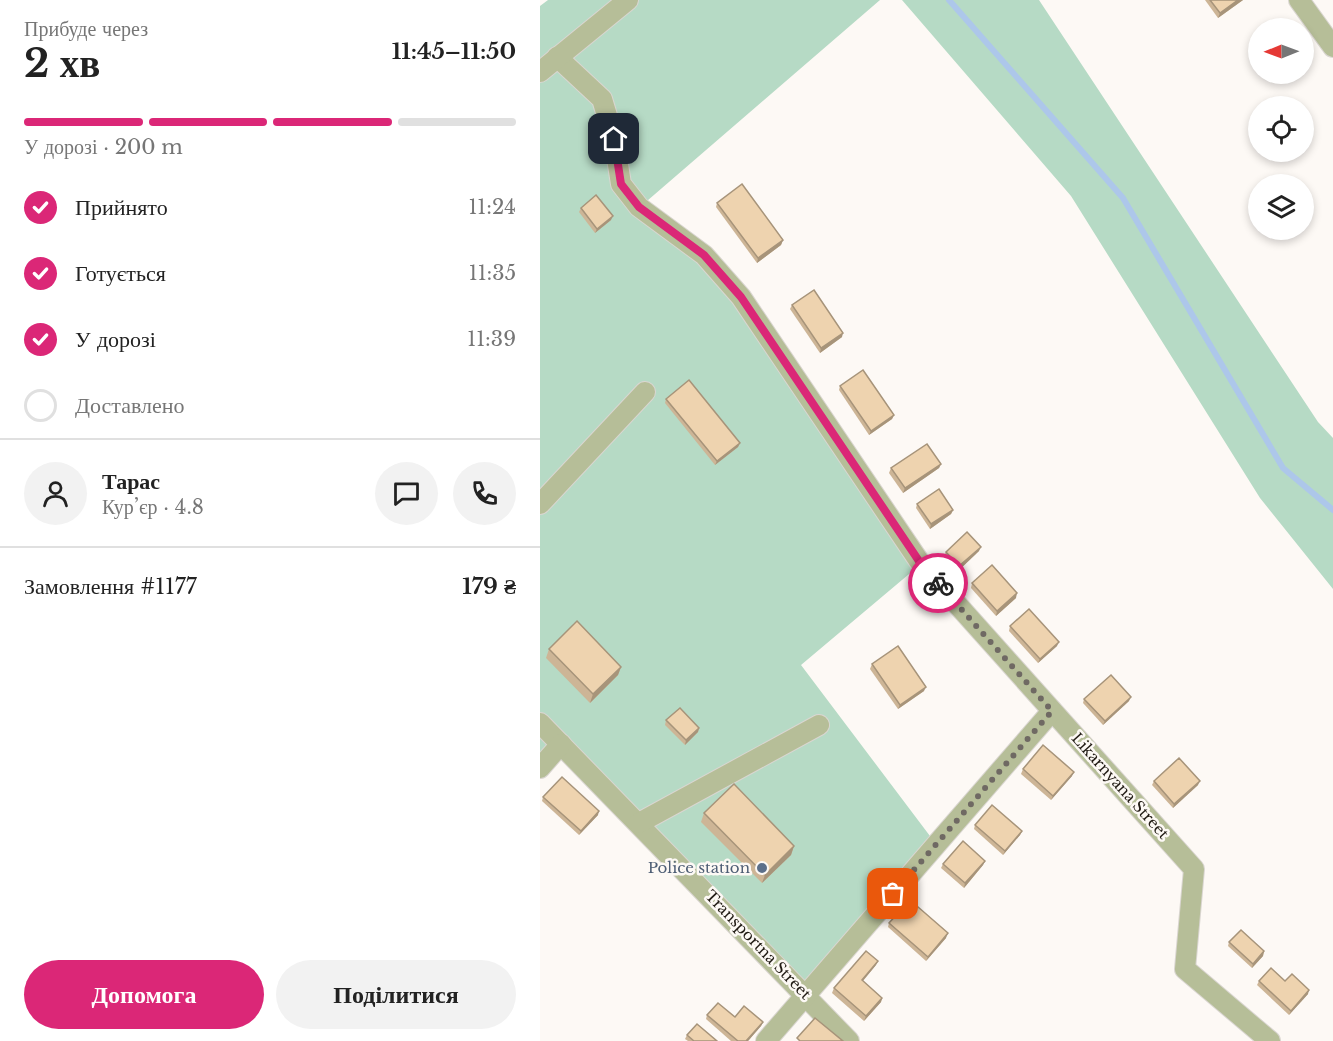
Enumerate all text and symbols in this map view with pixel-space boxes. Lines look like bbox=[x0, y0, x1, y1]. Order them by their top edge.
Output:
text: Прибуде через bbox=[24, 17, 148, 41]
north arrow bbox=[1248, 18, 1314, 84]
map controls bbox=[1248, 18, 1314, 240]
text: 11:45–11:50 bbox=[392, 38, 516, 65]
text: 2 хв bbox=[24, 39, 100, 88]
button: locate bbox=[1248, 96, 1314, 162]
pin bbox=[588, 113, 639, 164]
icon: home bbox=[597, 122, 630, 155]
text: У дорозі · 200 m bbox=[24, 135, 183, 159]
button: layers bbox=[1248, 174, 1314, 240]
icon: check bbox=[24, 191, 57, 224]
text: Прийнято bbox=[75, 194, 168, 221]
text: 11:24 bbox=[468, 195, 516, 219]
icon: check bbox=[24, 257, 57, 290]
text: Готується bbox=[75, 260, 166, 287]
text: 11:35 bbox=[469, 261, 516, 285]
icon: check bbox=[24, 323, 57, 356]
text: У дорозі bbox=[75, 326, 156, 353]
text: 11:39 bbox=[467, 327, 516, 351]
text: Доставлено bbox=[75, 392, 185, 419]
button: person bbox=[24, 462, 87, 525]
button: chat bbox=[375, 462, 438, 525]
button: phone bbox=[453, 462, 516, 525]
text: Тарас bbox=[102, 468, 160, 495]
text: Кур’єр · 4.8 bbox=[102, 495, 204, 519]
courier bbox=[908, 553, 968, 613]
icon: bike bbox=[922, 567, 955, 600]
text: Замовлення #1177 bbox=[24, 573, 197, 600]
text: 179 ₴ bbox=[462, 573, 516, 600]
street label: Likarnyana Street bbox=[1068, 729, 1173, 843]
place label: Police station bbox=[648, 858, 750, 877]
marker: Police station bbox=[755, 861, 769, 875]
pin bbox=[867, 868, 918, 919]
icon: bag bbox=[876, 877, 909, 910]
street label: Transportna Street bbox=[701, 886, 816, 1003]
button: Допомога bbox=[24, 960, 264, 1029]
button: Поділитися bbox=[276, 960, 516, 1029]

